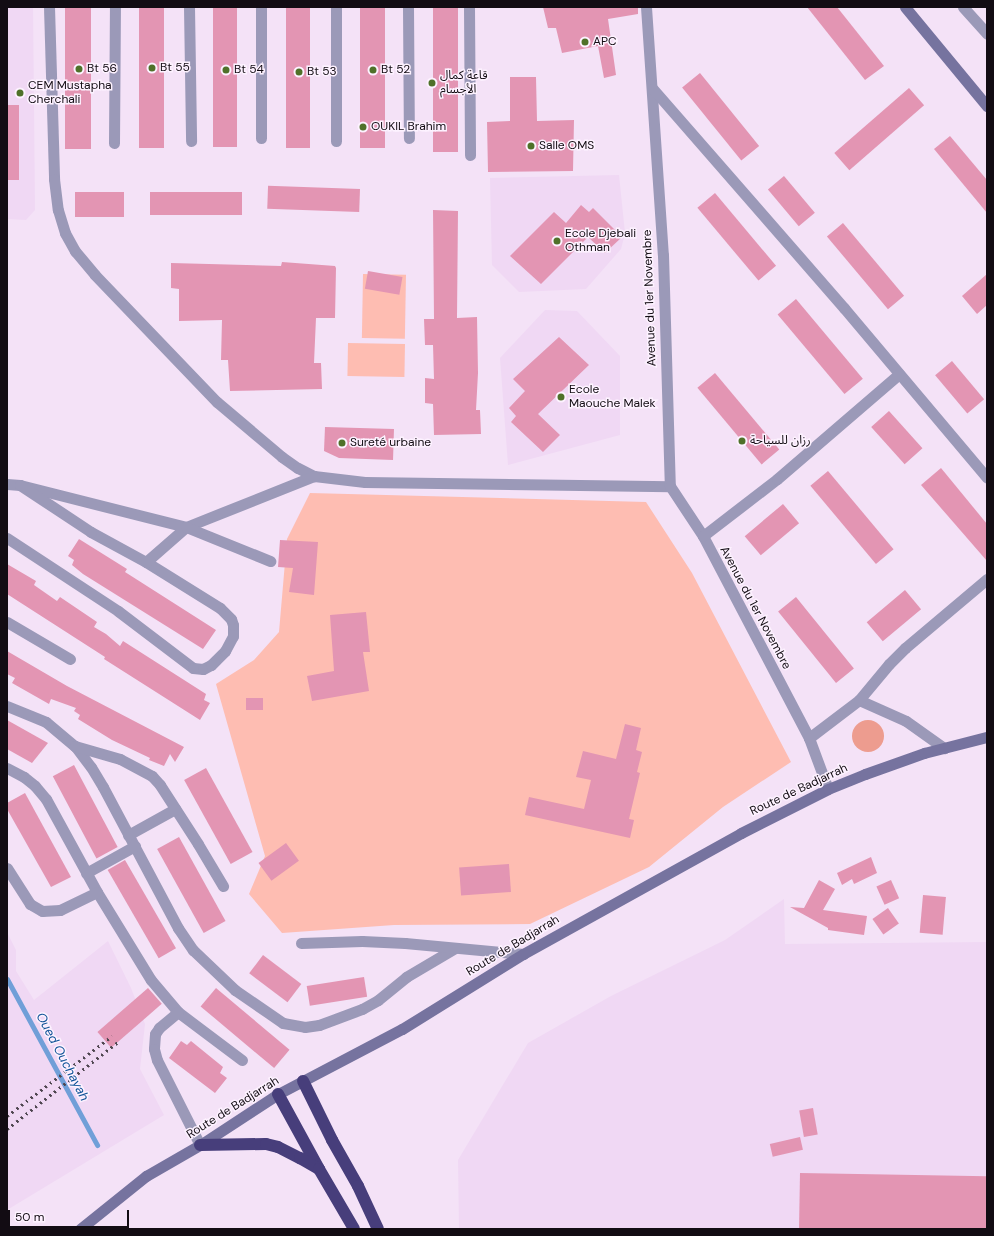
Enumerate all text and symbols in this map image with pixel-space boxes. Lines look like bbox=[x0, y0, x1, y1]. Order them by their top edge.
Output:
place label: APC bbox=[593, 35, 617, 49]
marker: APC bbox=[580, 37, 590, 47]
place label: Bt 55 bbox=[160, 61, 190, 75]
place label: Bt 56 bbox=[87, 62, 117, 76]
marker: Bt 55 bbox=[147, 63, 157, 73]
place label: Bt 54 bbox=[234, 63, 264, 77]
place label: Bt 52 bbox=[381, 63, 410, 77]
marker: Bt 56 bbox=[74, 64, 84, 74]
marker: Bt 54 bbox=[221, 65, 231, 75]
place label: Bt 53 bbox=[307, 65, 337, 79]
marker: Bt 52 bbox=[368, 65, 378, 75]
marker: Bt 53 bbox=[294, 67, 304, 77]
place label: قاعة كمال الأجسام bbox=[440, 69, 488, 97]
marker: قاعة كمال الأجسام bbox=[427, 78, 437, 88]
place label: CEM Mustapha Cherchali bbox=[28, 79, 112, 107]
marker: CEM Mustapha Cherchali bbox=[15, 88, 25, 98]
place label: OUKIL Brahim bbox=[371, 120, 446, 134]
marker: OUKIL Brahim bbox=[358, 122, 368, 132]
place label: Salle OMS bbox=[539, 139, 594, 153]
marker: Salle OMS bbox=[526, 141, 536, 151]
place label: Ecole Djebali Othman bbox=[565, 227, 636, 255]
street label: Avenue du 1er Novembre bbox=[640, 229, 660, 367]
marker: Ecole Djebali Othman bbox=[552, 236, 562, 246]
place label: Ecole Maouche Malek bbox=[569, 383, 656, 411]
marker: Ecole Maouche Malek bbox=[556, 392, 566, 402]
place label: رزان للسياحة bbox=[750, 434, 811, 448]
place label: Sureté urbaine bbox=[350, 436, 431, 450]
marker: رزان للسياحة bbox=[737, 436, 747, 446]
marker: Sureté urbaine bbox=[337, 438, 347, 448]
street label: Avenue du 1er Novembre bbox=[716, 544, 794, 672]
street label: Route de Badjarrah bbox=[748, 761, 850, 819]
street label: Route de Badjarrah bbox=[464, 913, 562, 979]
water label: Oued Ouchayah bbox=[32, 1010, 92, 1104]
street label: Route de Badjarrah bbox=[184, 1074, 282, 1142]
scale bar bbox=[10, 1202, 131, 1228]
text: 50 m bbox=[15, 1209, 44, 1225]

